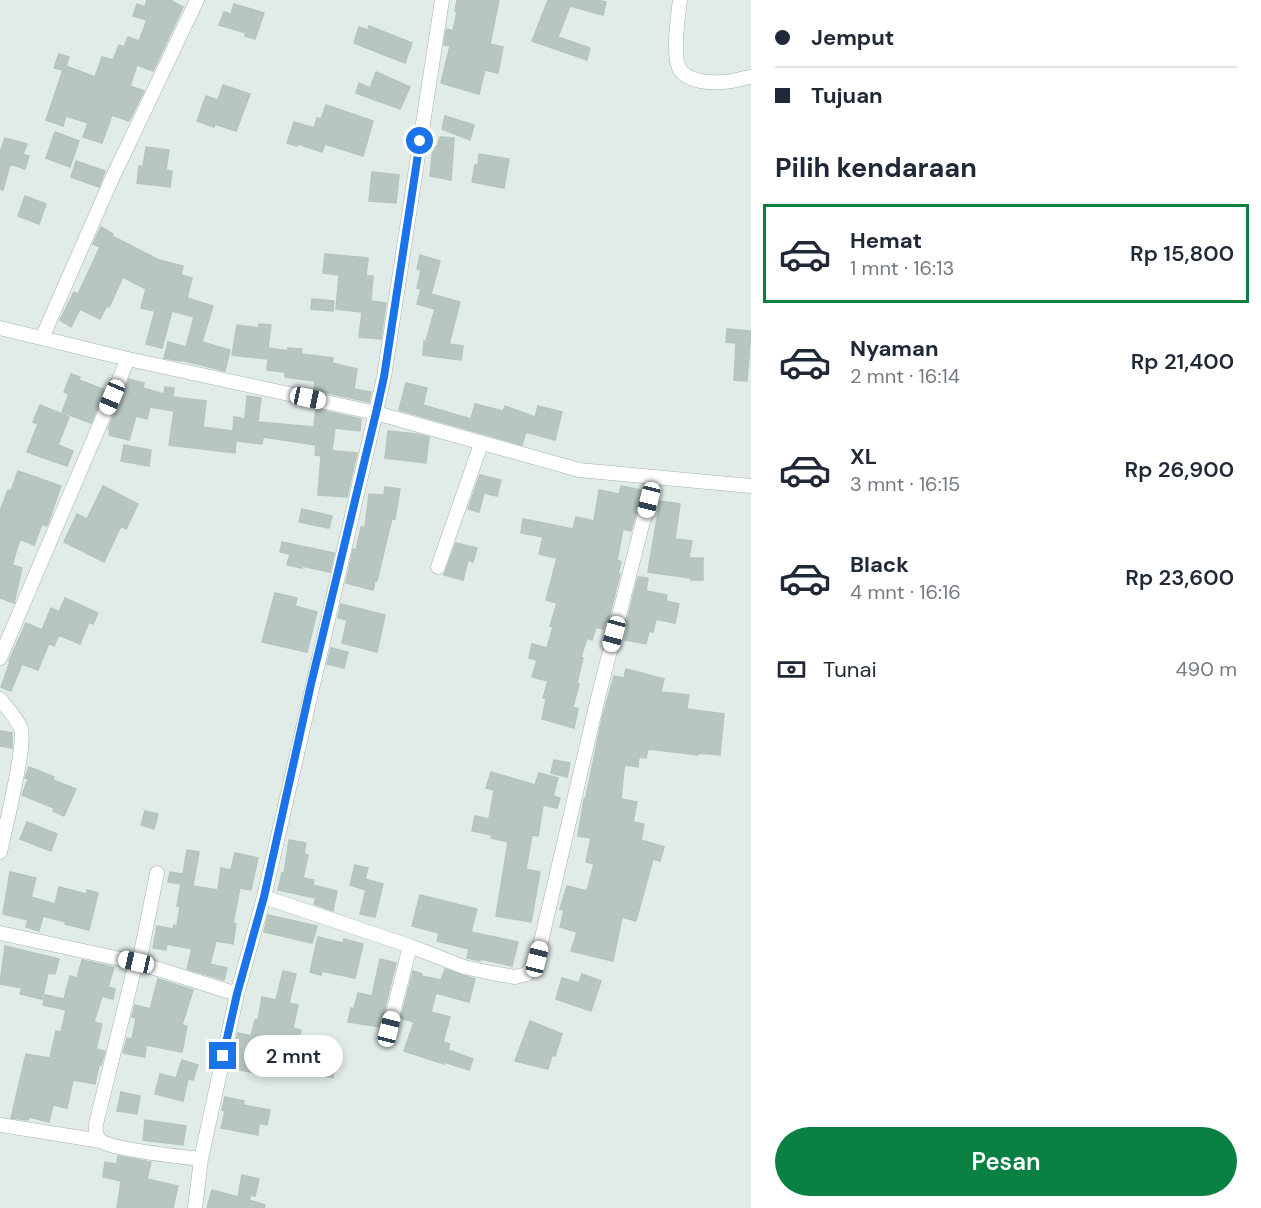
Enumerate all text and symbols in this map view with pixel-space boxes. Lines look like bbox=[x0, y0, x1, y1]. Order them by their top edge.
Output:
text: Jemput bbox=[811, 23, 894, 52]
text: Tujuan bbox=[811, 81, 883, 110]
route start bbox=[406, 127, 433, 154]
text: Pilih kendaraan bbox=[775, 150, 977, 185]
text: Hemat bbox=[850, 226, 922, 255]
icon: car bbox=[778, 227, 832, 281]
text: Rp 15,800 bbox=[1130, 239, 1234, 268]
text: 1 mnt · 16:13 bbox=[850, 255, 954, 281]
text: Nyaman bbox=[850, 334, 939, 363]
icon: car bbox=[778, 335, 832, 389]
text: Rp 21,400 bbox=[1131, 347, 1234, 376]
text: 2 mnt · 16:14 bbox=[850, 363, 960, 389]
car bbox=[97, 377, 127, 417]
car bbox=[289, 385, 327, 411]
text: XL bbox=[850, 442, 877, 471]
icon: car bbox=[778, 443, 832, 497]
text: Rp 26,900 bbox=[1125, 455, 1234, 484]
text: 3 mnt · 16:15 bbox=[850, 471, 960, 497]
car bbox=[636, 480, 662, 520]
text: Black bbox=[850, 550, 909, 579]
icon: car bbox=[778, 551, 832, 605]
text: Rp 23,600 bbox=[1125, 563, 1234, 592]
text: 4 mnt · 16:16 bbox=[850, 579, 961, 605]
car bbox=[601, 614, 627, 654]
icon: cash bbox=[775, 653, 808, 686]
text: Tunai bbox=[823, 655, 877, 684]
text: 490 m bbox=[1175, 656, 1237, 682]
car bbox=[524, 939, 550, 979]
car bbox=[116, 949, 156, 975]
car bbox=[376, 1009, 402, 1049]
callout: 2 mnt bbox=[244, 1035, 343, 1077]
route end bbox=[209, 1042, 236, 1069]
text: 2 mnt bbox=[266, 1043, 321, 1069]
button: Pesan bbox=[775, 1127, 1237, 1196]

